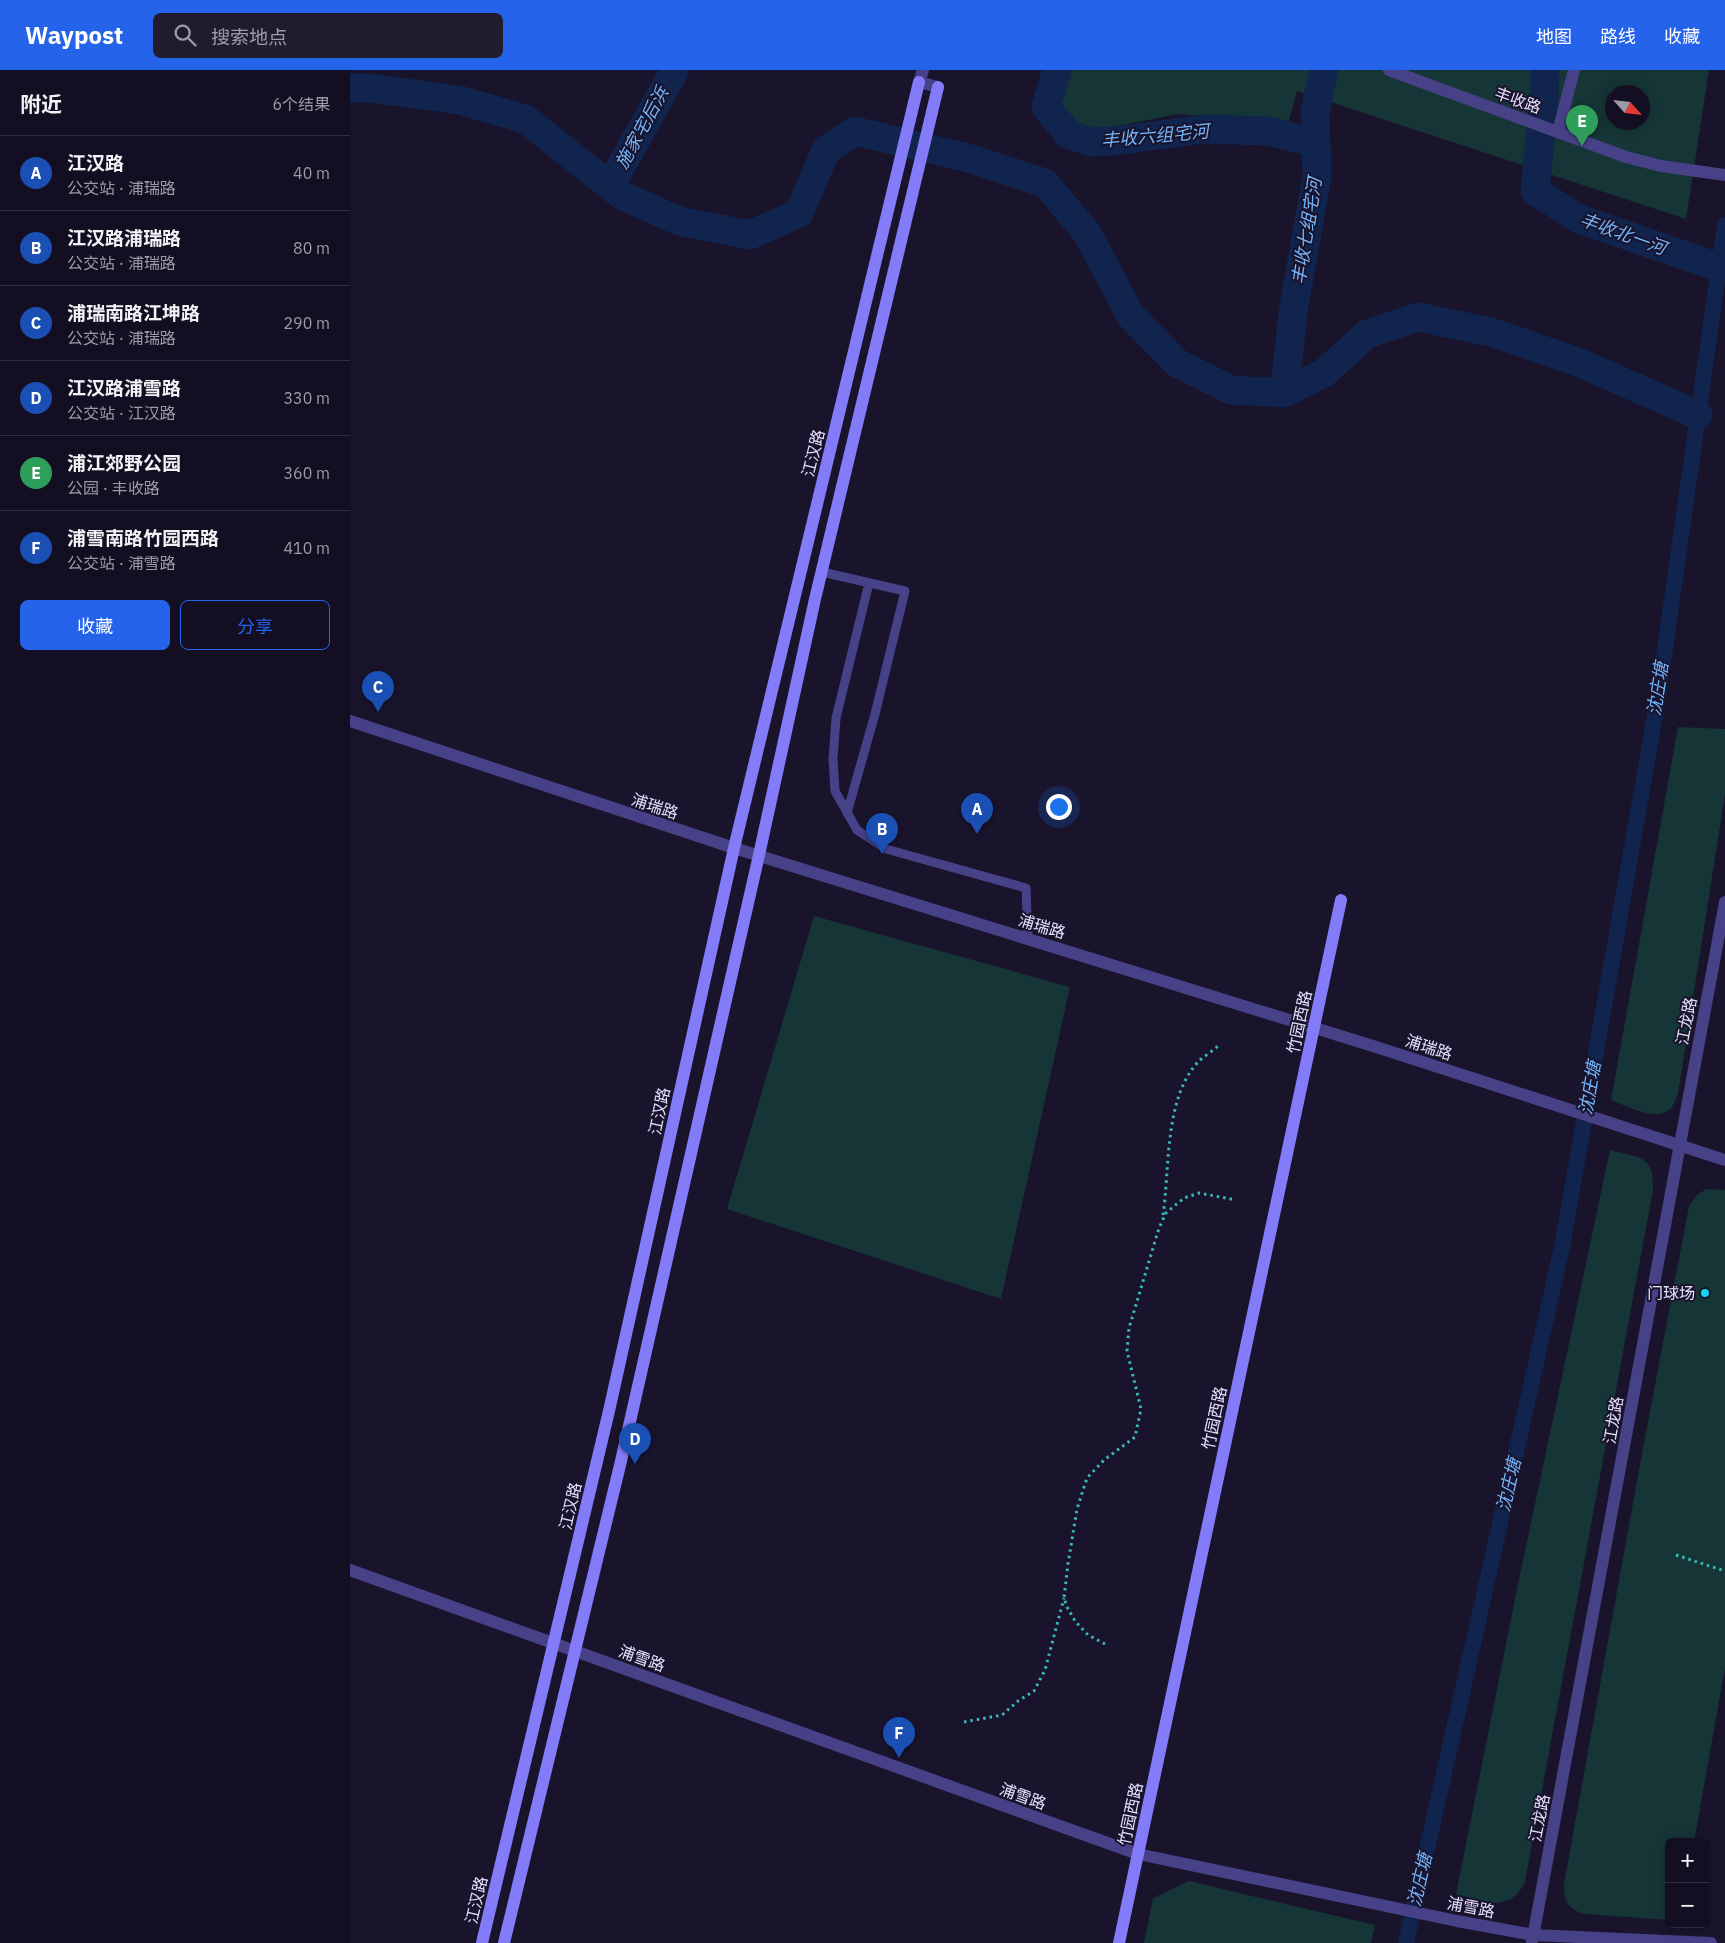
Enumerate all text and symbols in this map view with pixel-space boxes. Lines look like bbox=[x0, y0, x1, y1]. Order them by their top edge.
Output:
search box bbox=[153, 13, 503, 58]
text: Waypost bbox=[25, 19, 123, 51]
icon: search bbox=[171, 21, 199, 49]
text: 搜索地点 bbox=[211, 25, 287, 49]
text: 地图 bbox=[1536, 25, 1572, 48]
text: 路线 bbox=[1600, 25, 1636, 48]
text: 收藏 bbox=[1664, 25, 1700, 48]
water label: 施家宅后浜 bbox=[610, 81, 674, 173]
street label: 丰收路 bbox=[1492, 82, 1544, 118]
north arrow bbox=[1605, 85, 1650, 130]
text: 附近 bbox=[20, 90, 62, 118]
text: 6个结果 bbox=[272, 94, 330, 114]
pin: E bbox=[1566, 105, 1598, 146]
water label: 丰收六组宅河 bbox=[1100, 119, 1213, 152]
text: 江汉路 bbox=[67, 151, 124, 175]
text: A bbox=[31, 163, 41, 183]
text: 40 m bbox=[293, 163, 330, 183]
water label: 丰收七组宅河 bbox=[1287, 173, 1327, 286]
text: 公交站 · 浦瑞路 bbox=[67, 178, 176, 198]
water label: 丰收北一河 bbox=[1577, 207, 1672, 261]
text: 江汉路浦瑞路 bbox=[67, 226, 181, 250]
text: B bbox=[31, 238, 41, 258]
text: 80 m bbox=[293, 238, 330, 258]
text: 公交站 · 浦瑞路 bbox=[67, 253, 176, 273]
text: 浦瑞南路江坤路 bbox=[67, 301, 200, 325]
text: C bbox=[31, 313, 41, 333]
text: 290 m bbox=[283, 313, 330, 333]
text: 公交站 · 浦瑞路 bbox=[67, 328, 176, 348]
text: 江汉路浦雪路 bbox=[67, 376, 181, 400]
text: D bbox=[30, 388, 42, 408]
text: 330 m bbox=[283, 388, 330, 408]
text: 公交站 · 江汉路 bbox=[67, 403, 176, 423]
street label: 江汉路 bbox=[797, 427, 829, 479]
text: 浦江郊野公园 bbox=[67, 451, 181, 475]
text: E bbox=[31, 463, 41, 483]
text: 360 m bbox=[283, 463, 330, 483]
text: 公园 · 丰收路 bbox=[67, 478, 160, 498]
text: 浦雪南路竹园西路 bbox=[67, 526, 219, 550]
text: F bbox=[31, 538, 41, 558]
text: 410 m bbox=[283, 538, 330, 558]
text: 公交站 · 浦雪路 bbox=[67, 553, 176, 573]
button: 收藏 bbox=[20, 600, 170, 650]
button: 分享 bbox=[180, 600, 330, 650]
water label: 沈庄塘 bbox=[1642, 657, 1674, 717]
pin: C bbox=[362, 671, 394, 712]
street label: 浦瑞路 bbox=[629, 789, 681, 823]
pin: A bbox=[961, 793, 993, 834]
your location bbox=[1046, 794, 1072, 820]
pin: B bbox=[866, 813, 898, 854]
street label: 浦瑞路 bbox=[1016, 909, 1068, 943]
street label: 竹园西路 bbox=[1283, 989, 1315, 1055]
street label: 江龙路 bbox=[1672, 996, 1700, 1046]
street label: 浦瑞路 bbox=[1403, 1030, 1455, 1064]
water label: 沈庄塘 bbox=[1573, 1056, 1606, 1116]
street label: 江汉路 bbox=[644, 1085, 674, 1137]
place label: 门球场 bbox=[1647, 1283, 1695, 1303]
marker: 门球场 bbox=[1699, 1287, 1711, 1299]
street label: 竹园西路 bbox=[1198, 1385, 1230, 1451]
street label: 江龙路 bbox=[1599, 1395, 1627, 1445]
pin: D bbox=[619, 1423, 651, 1464]
water label: 沈庄塘 bbox=[1491, 1453, 1526, 1514]
street label: 江汉路 bbox=[555, 1480, 585, 1532]
street label: 浦雪路 bbox=[616, 1640, 668, 1676]
pin: F bbox=[883, 1717, 915, 1758]
street label: 浦雪路 bbox=[997, 1778, 1049, 1814]
street label: 竹园西路 bbox=[1114, 1781, 1146, 1847]
street label: 江龙路 bbox=[1525, 1793, 1553, 1843]
map controls bbox=[1665, 1838, 1710, 1928]
button: + bbox=[1665, 1838, 1710, 1883]
water label: 沈庄塘 bbox=[1402, 1848, 1437, 1909]
street label: 江汉路 bbox=[461, 1874, 491, 1926]
button: − bbox=[1665, 1883, 1710, 1928]
street label: 浦雪路 bbox=[1446, 1893, 1496, 1921]

